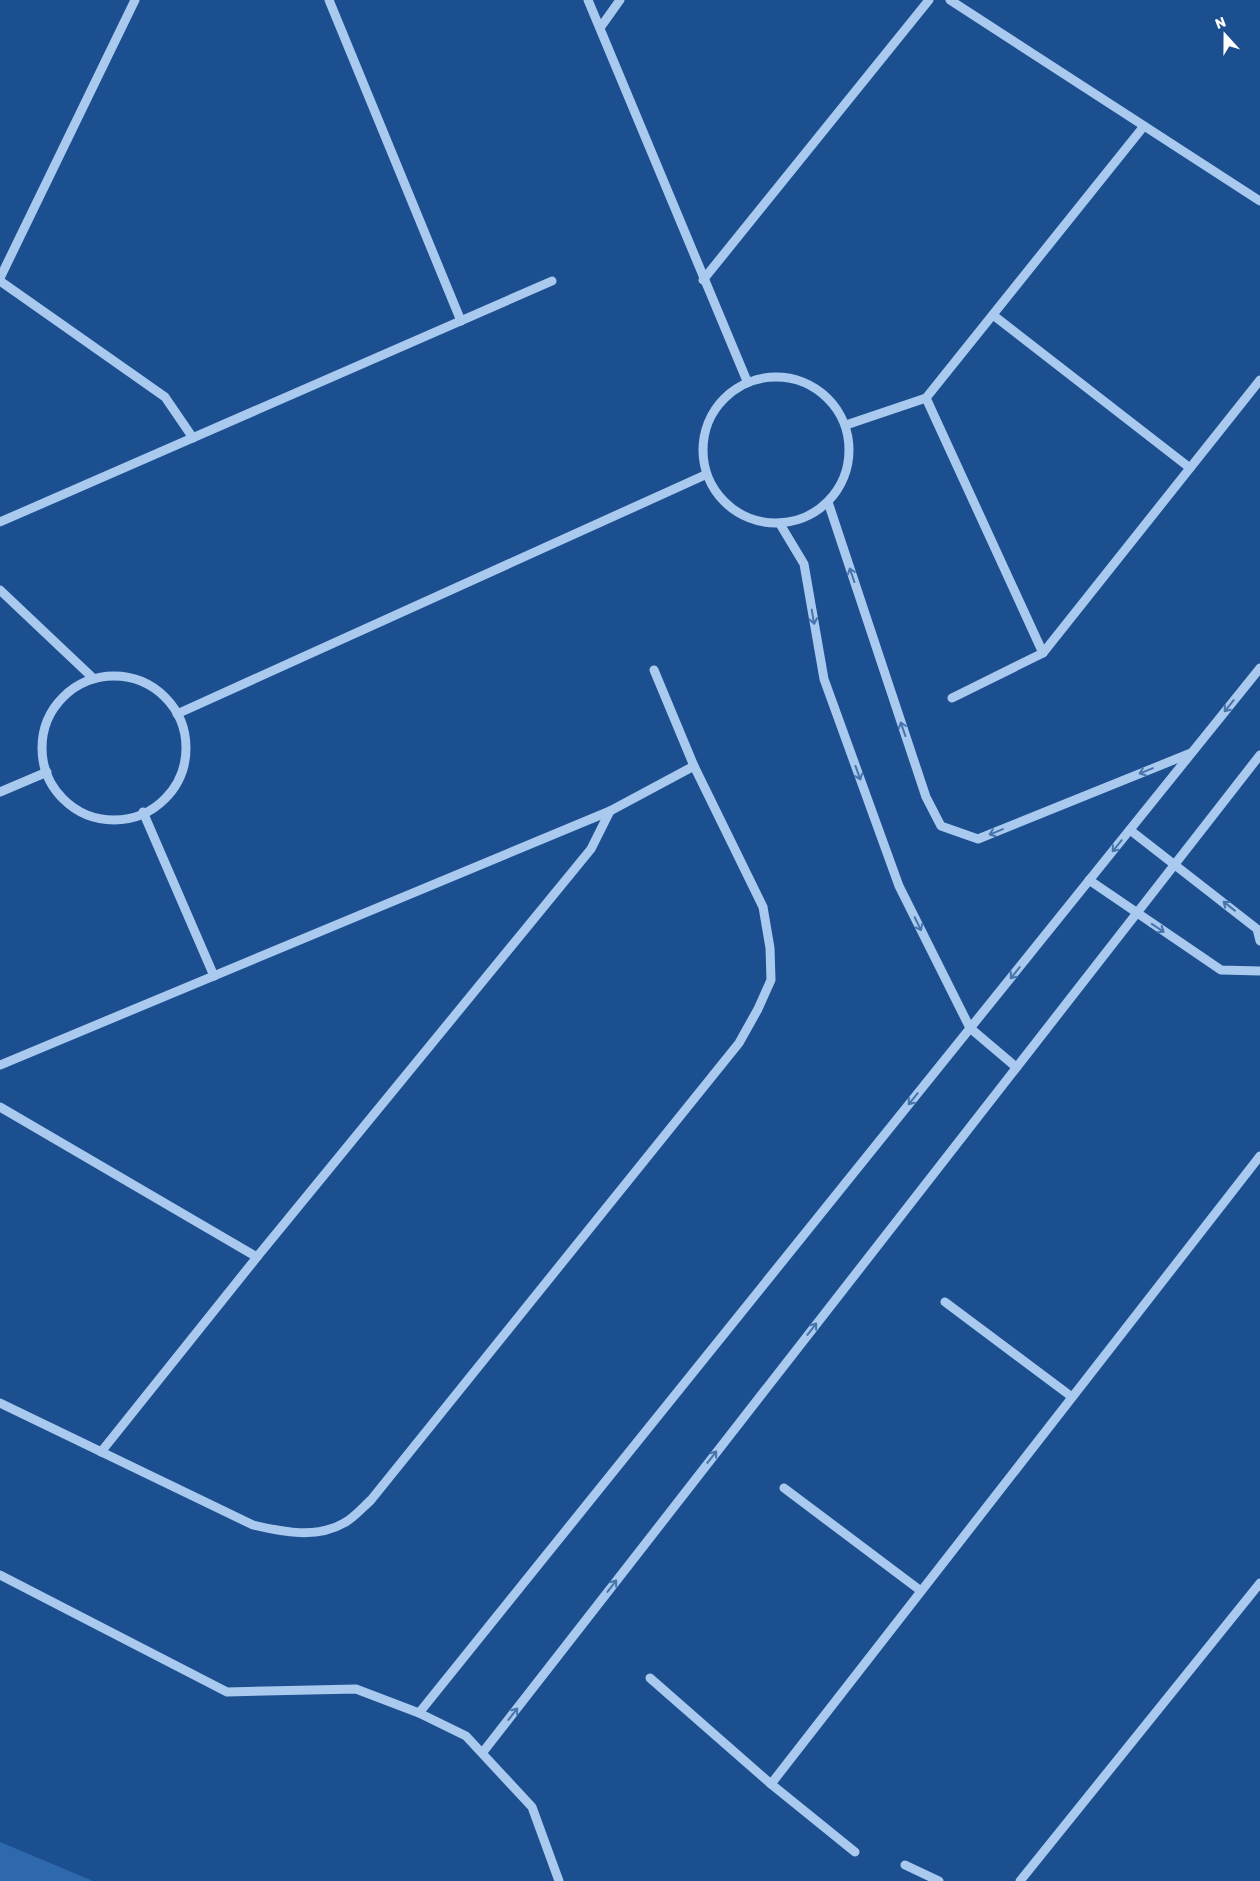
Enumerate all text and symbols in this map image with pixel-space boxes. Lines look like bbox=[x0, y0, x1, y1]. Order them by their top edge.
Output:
north arrow bbox=[1200, 10, 1250, 60]
text: N bbox=[1213, 14, 1228, 33]
one-way arrow bbox=[847, 567, 856, 583]
one-way arrow bbox=[809, 609, 819, 625]
one-way arrow bbox=[1224, 699, 1235, 712]
one-way arrow bbox=[898, 721, 908, 737]
one-way arrow bbox=[854, 765, 863, 780]
one-way arrow bbox=[1139, 767, 1154, 776]
one-way arrow bbox=[989, 827, 1004, 837]
one-way arrow bbox=[1111, 839, 1122, 852]
one-way arrow bbox=[1223, 901, 1236, 912]
one-way arrow bbox=[914, 916, 923, 931]
one-way arrow bbox=[1151, 923, 1165, 933]
one-way arrow bbox=[1009, 966, 1020, 979]
one-way arrow bbox=[908, 1093, 919, 1106]
one-way arrow bbox=[807, 1322, 817, 1336]
one-way arrow bbox=[707, 1451, 718, 1464]
one-way arrow bbox=[607, 1579, 618, 1592]
one-way arrow bbox=[507, 1708, 518, 1721]

